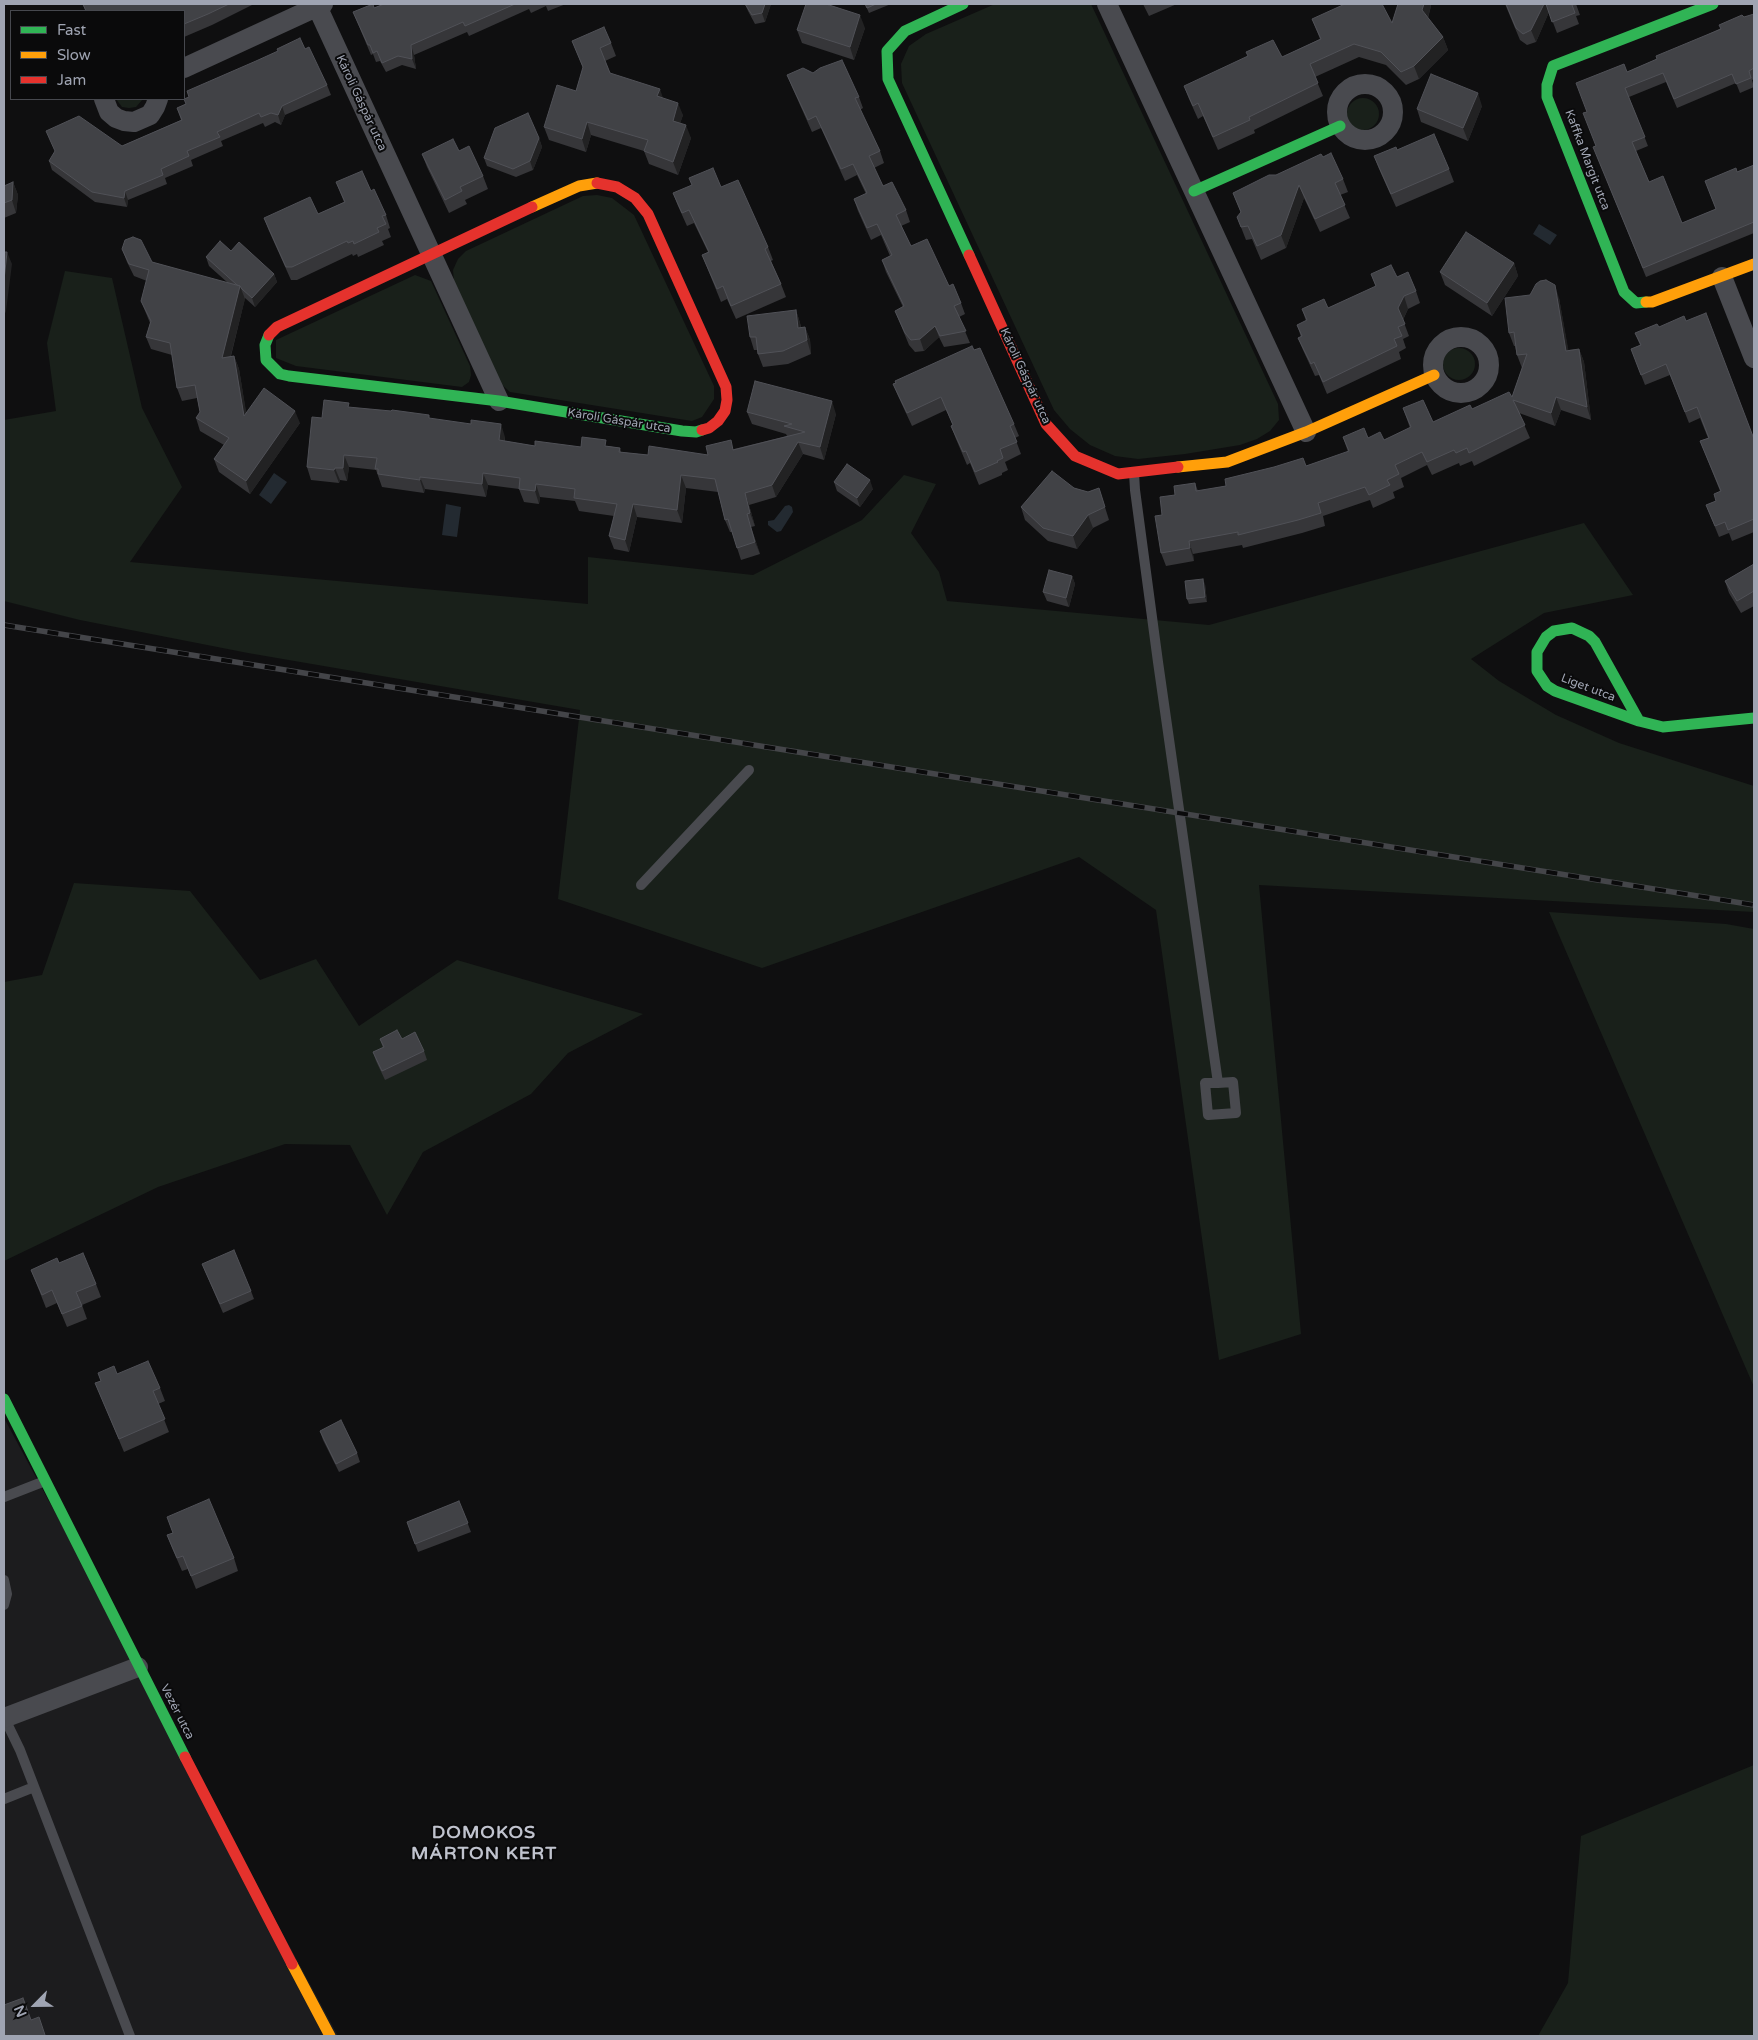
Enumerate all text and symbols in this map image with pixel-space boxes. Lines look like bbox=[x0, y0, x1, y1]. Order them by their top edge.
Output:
legend bbox=[10, 10, 185, 100]
text: Fast bbox=[57, 21, 86, 39]
text: Slow bbox=[57, 46, 91, 64]
street label: Károli Gáspár utca bbox=[332, 53, 390, 153]
text: Jam bbox=[57, 71, 86, 89]
street label: Kaffka Margit utca bbox=[1561, 108, 1613, 212]
street label: Károli Gáspár utca bbox=[996, 326, 1054, 426]
street label: Károli Gáspár utca bbox=[566, 406, 672, 436]
street label: Liget utca bbox=[1559, 671, 1617, 705]
street label: Vezér utca bbox=[157, 1682, 197, 1742]
district label: DOMOKOS MÁRTON KERT bbox=[410, 1822, 558, 1865]
north arrow bbox=[10, 1980, 60, 2030]
text: N bbox=[11, 2003, 31, 2020]

